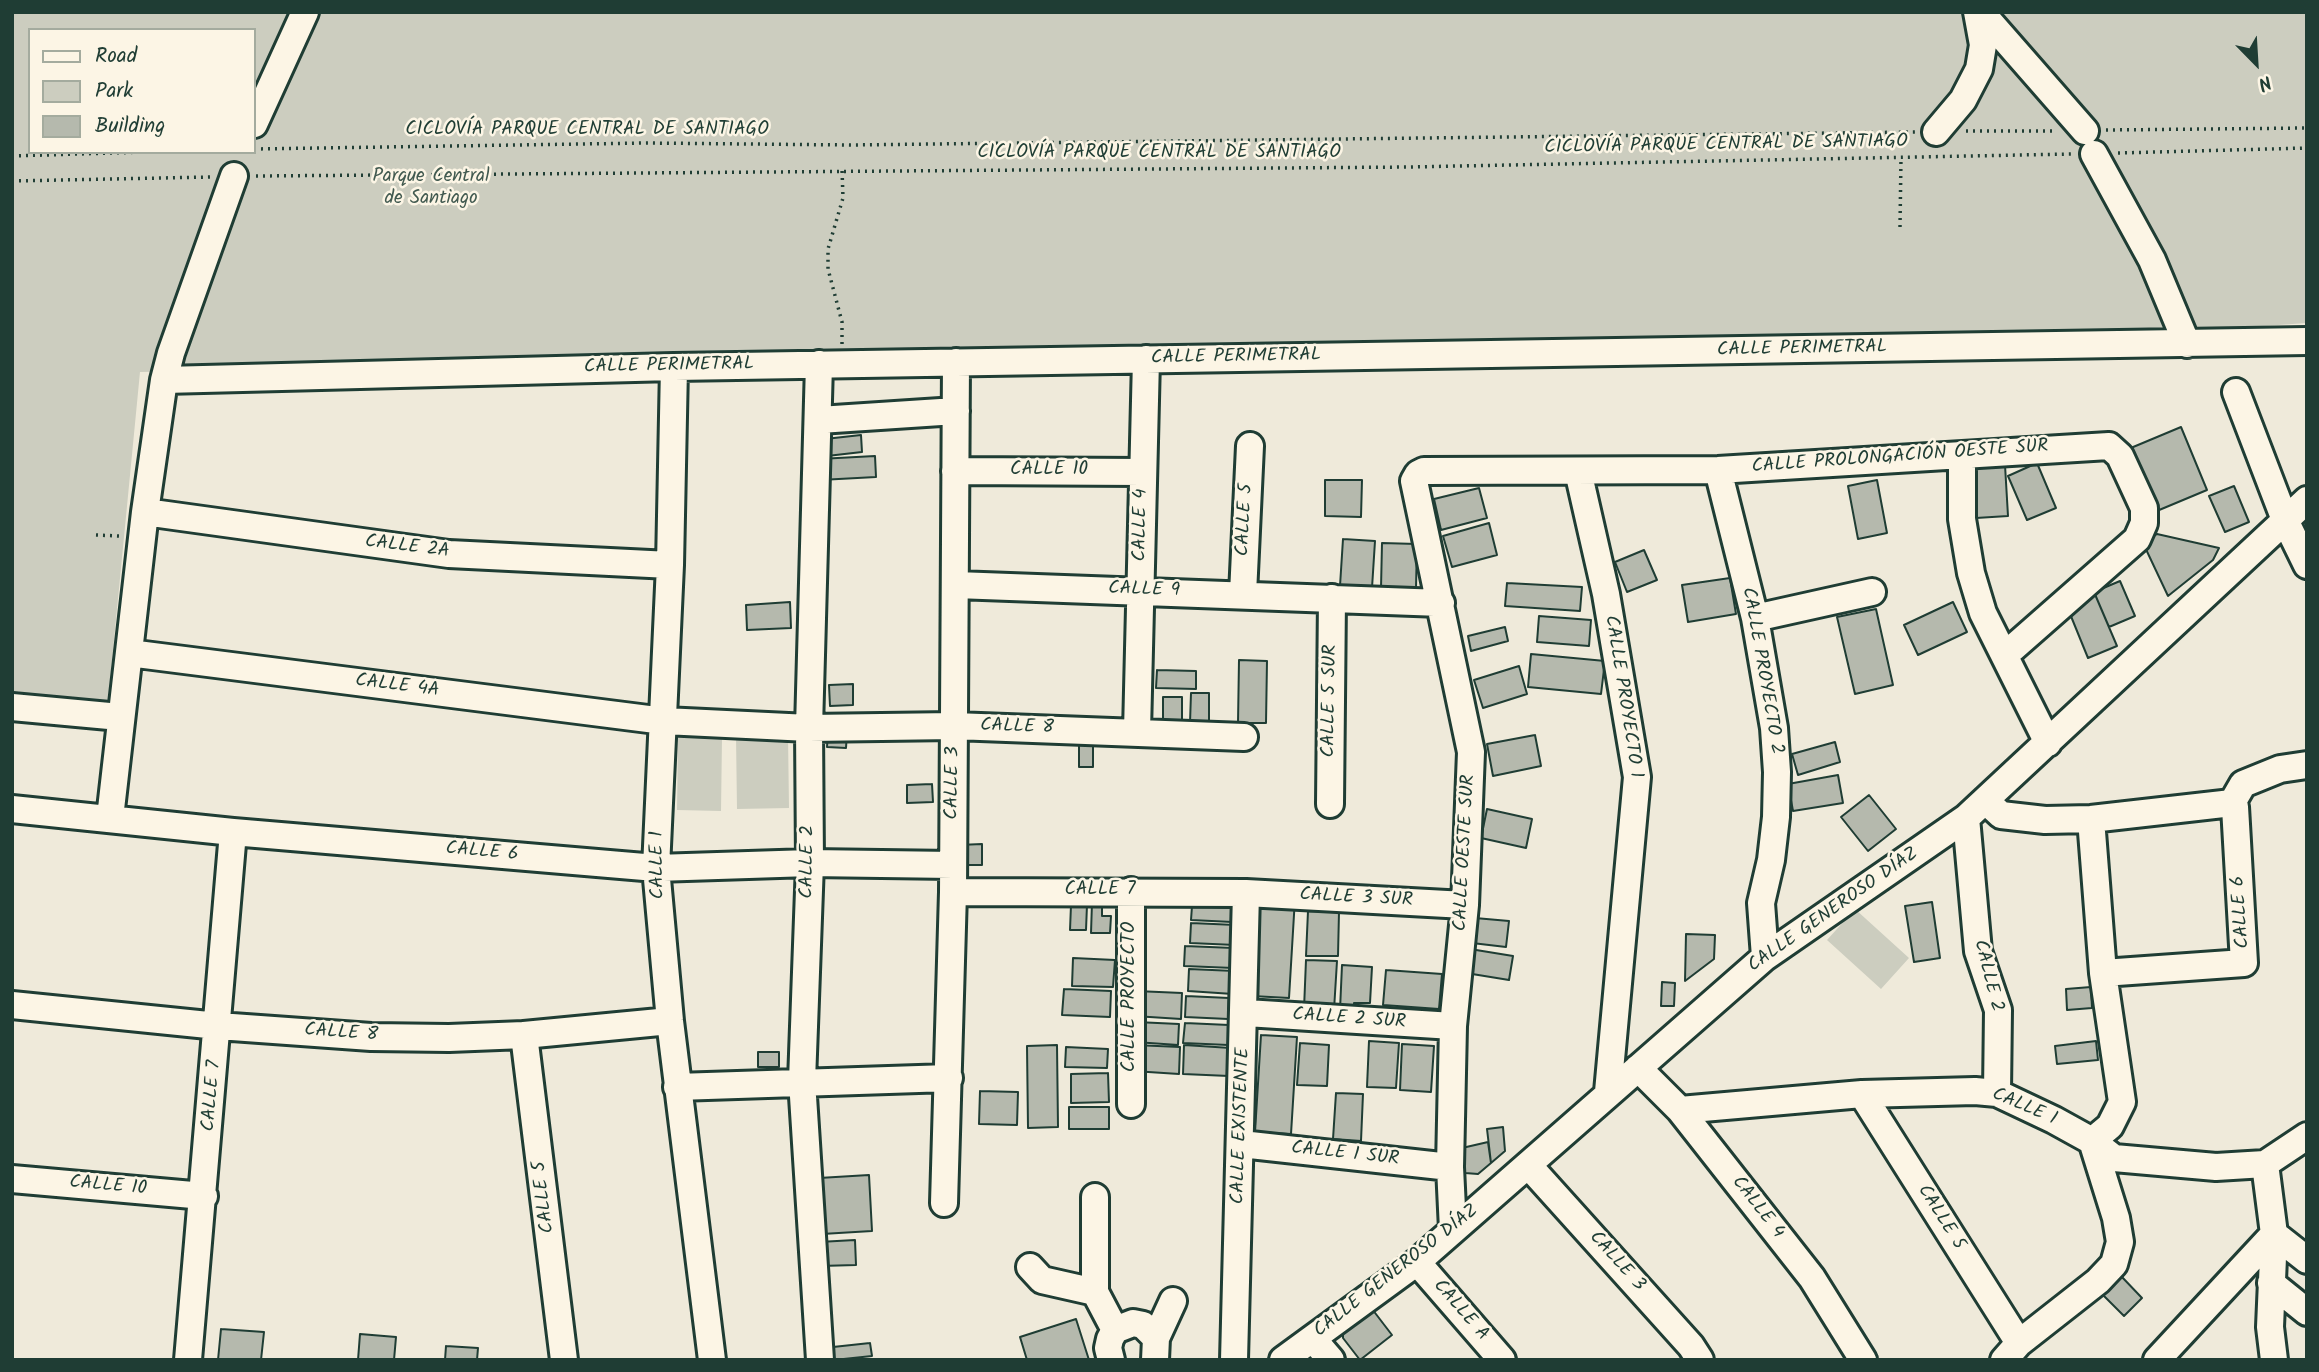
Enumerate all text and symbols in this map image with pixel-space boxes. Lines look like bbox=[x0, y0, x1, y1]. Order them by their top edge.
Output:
legend bbox=[28, 28, 256, 154]
north arrow bbox=[2221, 28, 2291, 98]
text: Road bbox=[95, 40, 137, 73]
text: N bbox=[2253, 66, 2276, 98]
text: Park bbox=[95, 75, 133, 108]
text: Building bbox=[95, 110, 165, 143]
street label: CICLOVÍA PARQUE CENTRAL DE SANTIAGO bbox=[405, 120, 769, 142]
street label: CICLOVÍA PARQUE CENTRAL DE SANTIAGO bbox=[1544, 131, 1908, 161]
street label: CICLOVÍA PARQUE CENTRAL DE SANTIAGO bbox=[977, 143, 1341, 165]
park label: Parque Central de Santiago bbox=[372, 167, 490, 211]
street label: CALLE PERIMETRAL bbox=[1717, 337, 1887, 363]
street label: CALLE PERIMETRAL bbox=[1151, 345, 1321, 371]
street label: CALLE PERIMETRAL bbox=[584, 354, 754, 380]
street label: CALLE PROLONGACIÓN OESTE SUR bbox=[1751, 436, 2049, 480]
street label: CALLE 10 bbox=[1010, 460, 1088, 482]
street label: CALLE 5 bbox=[1233, 483, 1259, 557]
street label: CALLE 4 bbox=[1130, 488, 1154, 562]
street label: CALLE 2A bbox=[363, 532, 451, 564]
street label: CALLE 9 bbox=[1108, 578, 1180, 604]
street label: CALLE PROYECTO 2 bbox=[1735, 586, 1787, 756]
street label: CALLE PROYECTO 1 bbox=[1598, 614, 1646, 780]
street label: CALLE 5 SUR bbox=[1319, 644, 1343, 758]
street label: CALLE 4A bbox=[354, 671, 440, 703]
street label: CALLE 8 bbox=[980, 715, 1054, 741]
street label: CALLE 3 bbox=[942, 746, 966, 820]
street label: CALLE OESTE SUR bbox=[1451, 774, 1481, 932]
street label: CALLE 2 bbox=[797, 825, 821, 899]
street label: CALLE 1 bbox=[647, 831, 671, 899]
street label: CALLE 6 bbox=[445, 838, 519, 868]
street label: CALLE GENEROSO DÍAZ bbox=[1744, 844, 1924, 978]
street label: CALLE 6 bbox=[2228, 875, 2256, 949]
street label: CALLE 7 bbox=[1064, 880, 1136, 902]
street label: CALLE 3 SUR bbox=[1299, 885, 1413, 913]
street label: CALLE PROYECTO bbox=[1120, 922, 1142, 1072]
street label: CALLE 2 bbox=[1967, 938, 2007, 1014]
street label: CALLE 2 SUR bbox=[1292, 1005, 1406, 1035]
street label: CALLE 8 bbox=[303, 1020, 379, 1048]
street label: CALLE EXISTENTE bbox=[1228, 1047, 1256, 1205]
street label: CALLE 7 bbox=[199, 1060, 227, 1132]
street label: CALLE 1 bbox=[1988, 1084, 2060, 1132]
street label: CALLE 1 SUR bbox=[1290, 1138, 1400, 1172]
street label: CALLE 5 bbox=[529, 1160, 561, 1234]
street label: CALLE 10 bbox=[68, 1172, 148, 1202]
street label: CALLE 4 bbox=[1726, 1172, 1788, 1244]
street label: CALLE 5 bbox=[1911, 1181, 1969, 1255]
street label: CALLE GENEROSO DÍAZ bbox=[1310, 1201, 1484, 1343]
street label: CALLE 3 bbox=[1583, 1227, 1649, 1297]
street label: CALLE A bbox=[1427, 1276, 1493, 1346]

